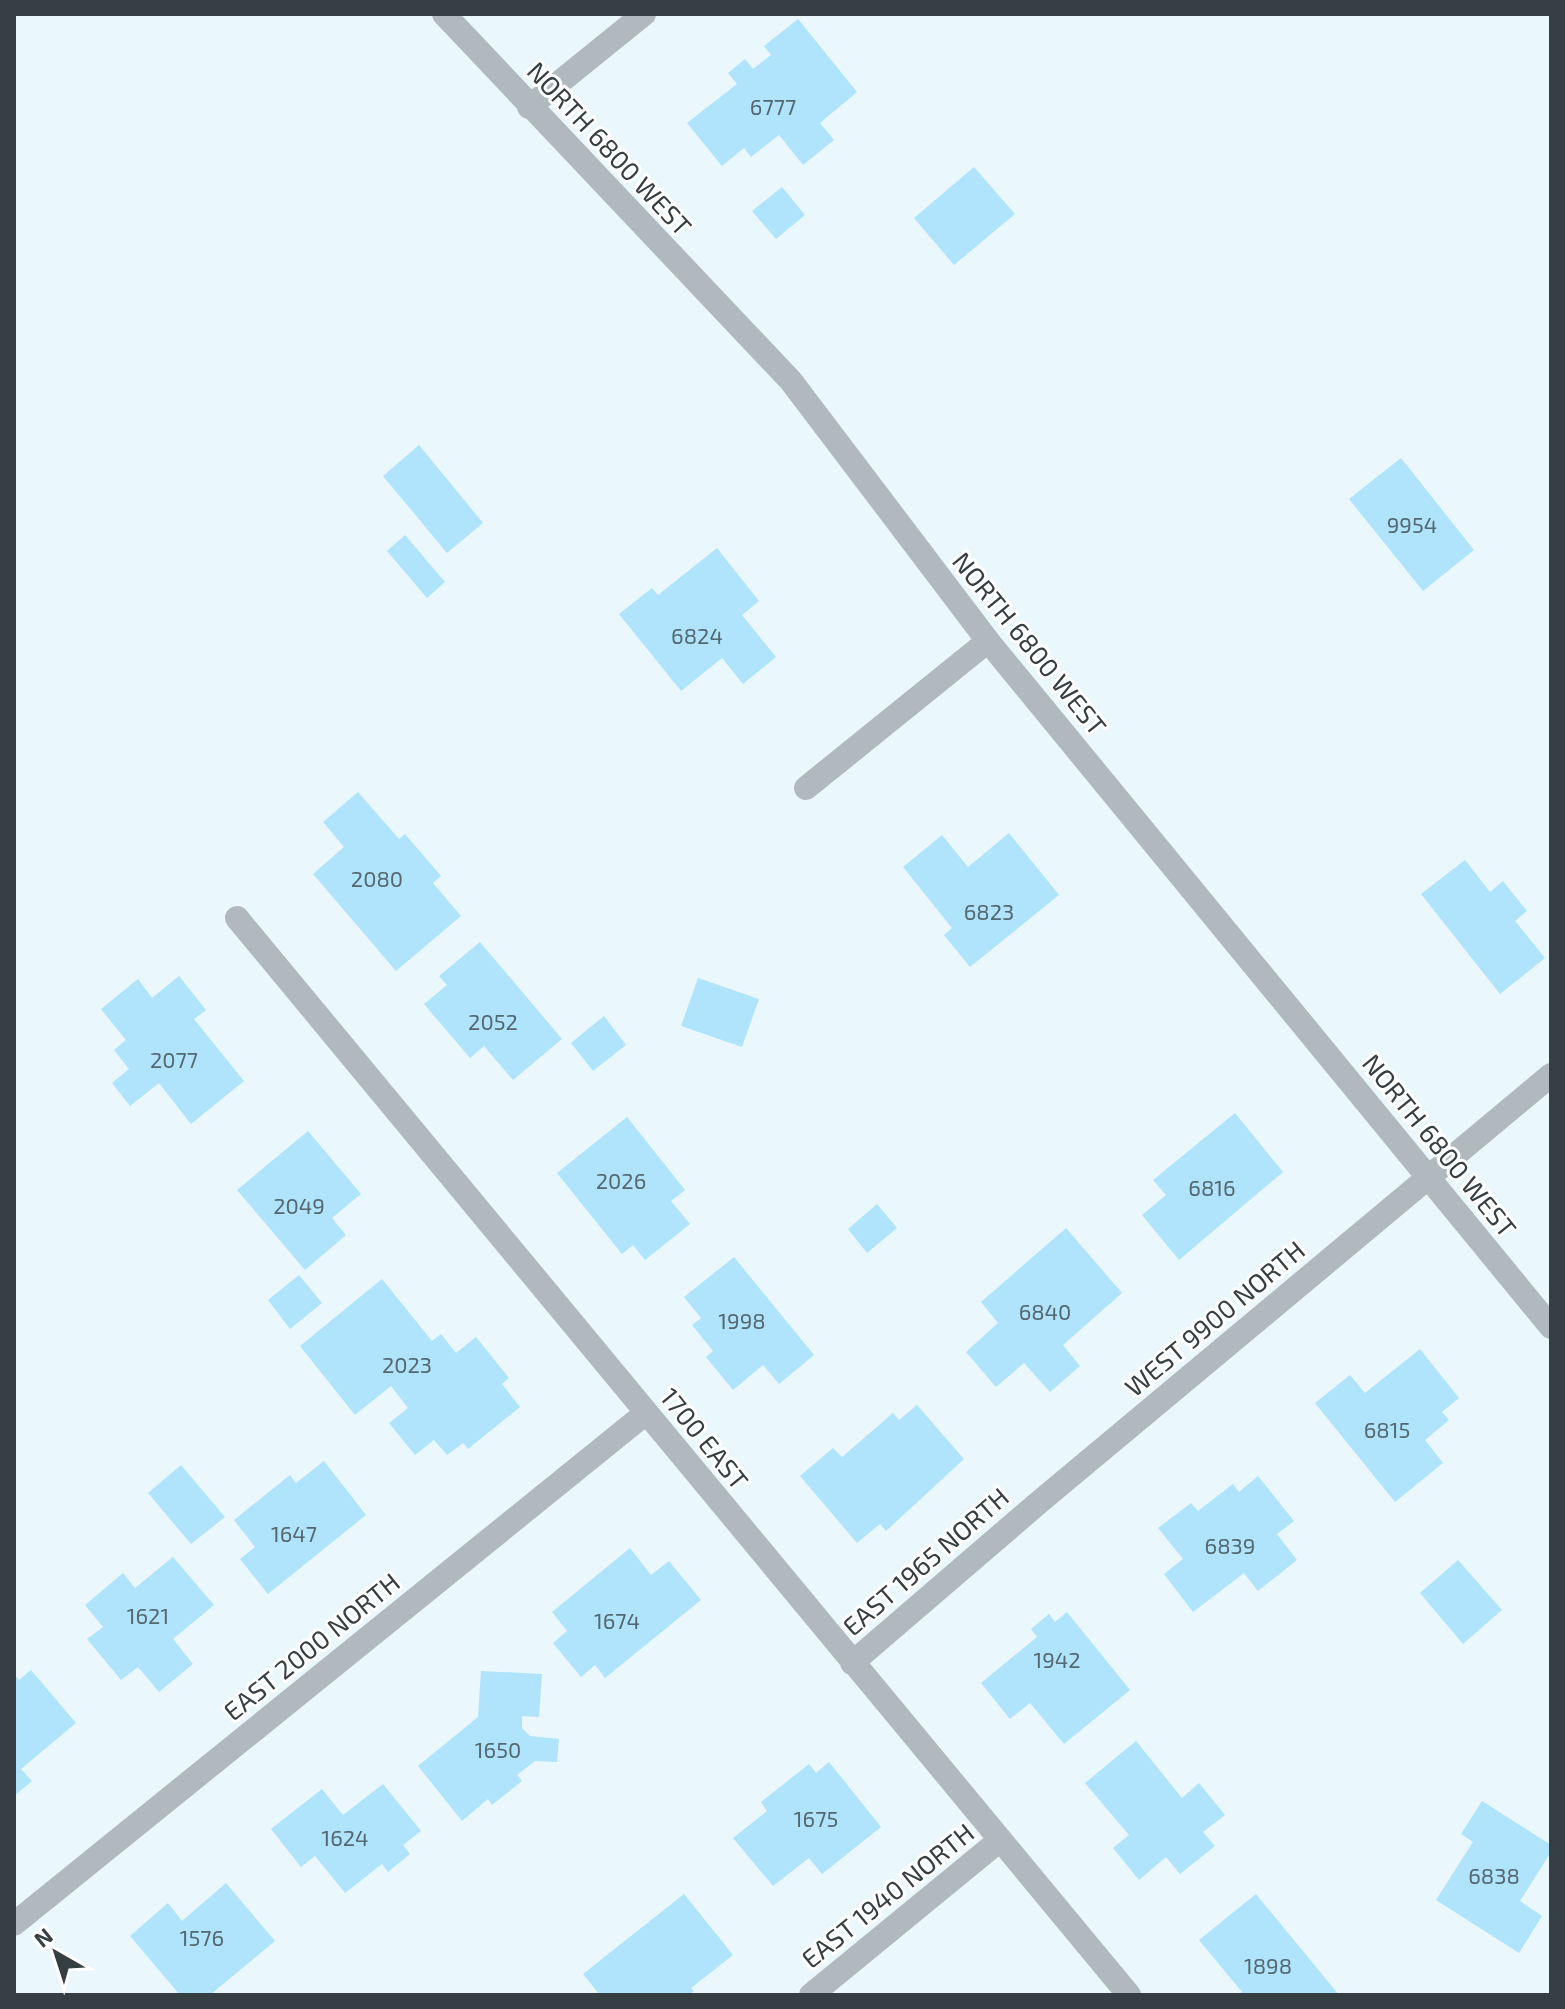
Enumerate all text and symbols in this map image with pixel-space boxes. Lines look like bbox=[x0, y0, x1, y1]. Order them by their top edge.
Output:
street label: NORTH 6800 WEST bbox=[522, 55, 699, 241]
house number: 6777 bbox=[750, 93, 796, 119]
house number: 9954 bbox=[1387, 511, 1437, 537]
street label: NORTH 6800 WEST bbox=[947, 545, 1113, 741]
house number: 6824 bbox=[671, 622, 723, 648]
house number: 2080 bbox=[351, 865, 403, 891]
house number: 6823 bbox=[964, 898, 1014, 924]
house number: 2052 bbox=[468, 1008, 518, 1034]
house number: 2077 bbox=[150, 1046, 198, 1072]
street label: NORTH 6800 WEST bbox=[1357, 1047, 1523, 1243]
house number: 2026 bbox=[596, 1167, 646, 1193]
house number: 6816 bbox=[1188, 1174, 1236, 1200]
house number: 2049 bbox=[273, 1192, 325, 1218]
street label: WEST 9900 NORTH bbox=[1118, 1234, 1310, 1402]
house number: 6840 bbox=[1019, 1298, 1071, 1324]
house number: 1998 bbox=[718, 1307, 766, 1333]
house number: 2023 bbox=[382, 1351, 432, 1377]
street label: 1700 EAST bbox=[655, 1381, 755, 1495]
house number: 6815 bbox=[1364, 1416, 1410, 1442]
street label: EAST 1965 NORTH bbox=[836, 1480, 1014, 1641]
house number: 1647 bbox=[271, 1520, 317, 1546]
house number: 6839 bbox=[1205, 1532, 1255, 1558]
street label: EAST 2000 NORTH bbox=[217, 1565, 405, 1726]
house number: 1621 bbox=[127, 1602, 169, 1628]
house number: 1674 bbox=[594, 1607, 640, 1633]
house number: 1942 bbox=[1033, 1646, 1081, 1672]
house number: 1650 bbox=[475, 1736, 521, 1762]
house number: 1675 bbox=[794, 1805, 838, 1831]
street label: EAST 1940 NORTH bbox=[795, 1816, 979, 1974]
house number: 1624 bbox=[321, 1824, 369, 1850]
house number: 6838 bbox=[1468, 1862, 1520, 1888]
north arrow bbox=[16, 1913, 96, 1993]
text: N bbox=[28, 1922, 57, 1952]
house number: 1576 bbox=[180, 1924, 224, 1950]
house number: 1898 bbox=[1244, 1952, 1292, 1978]

